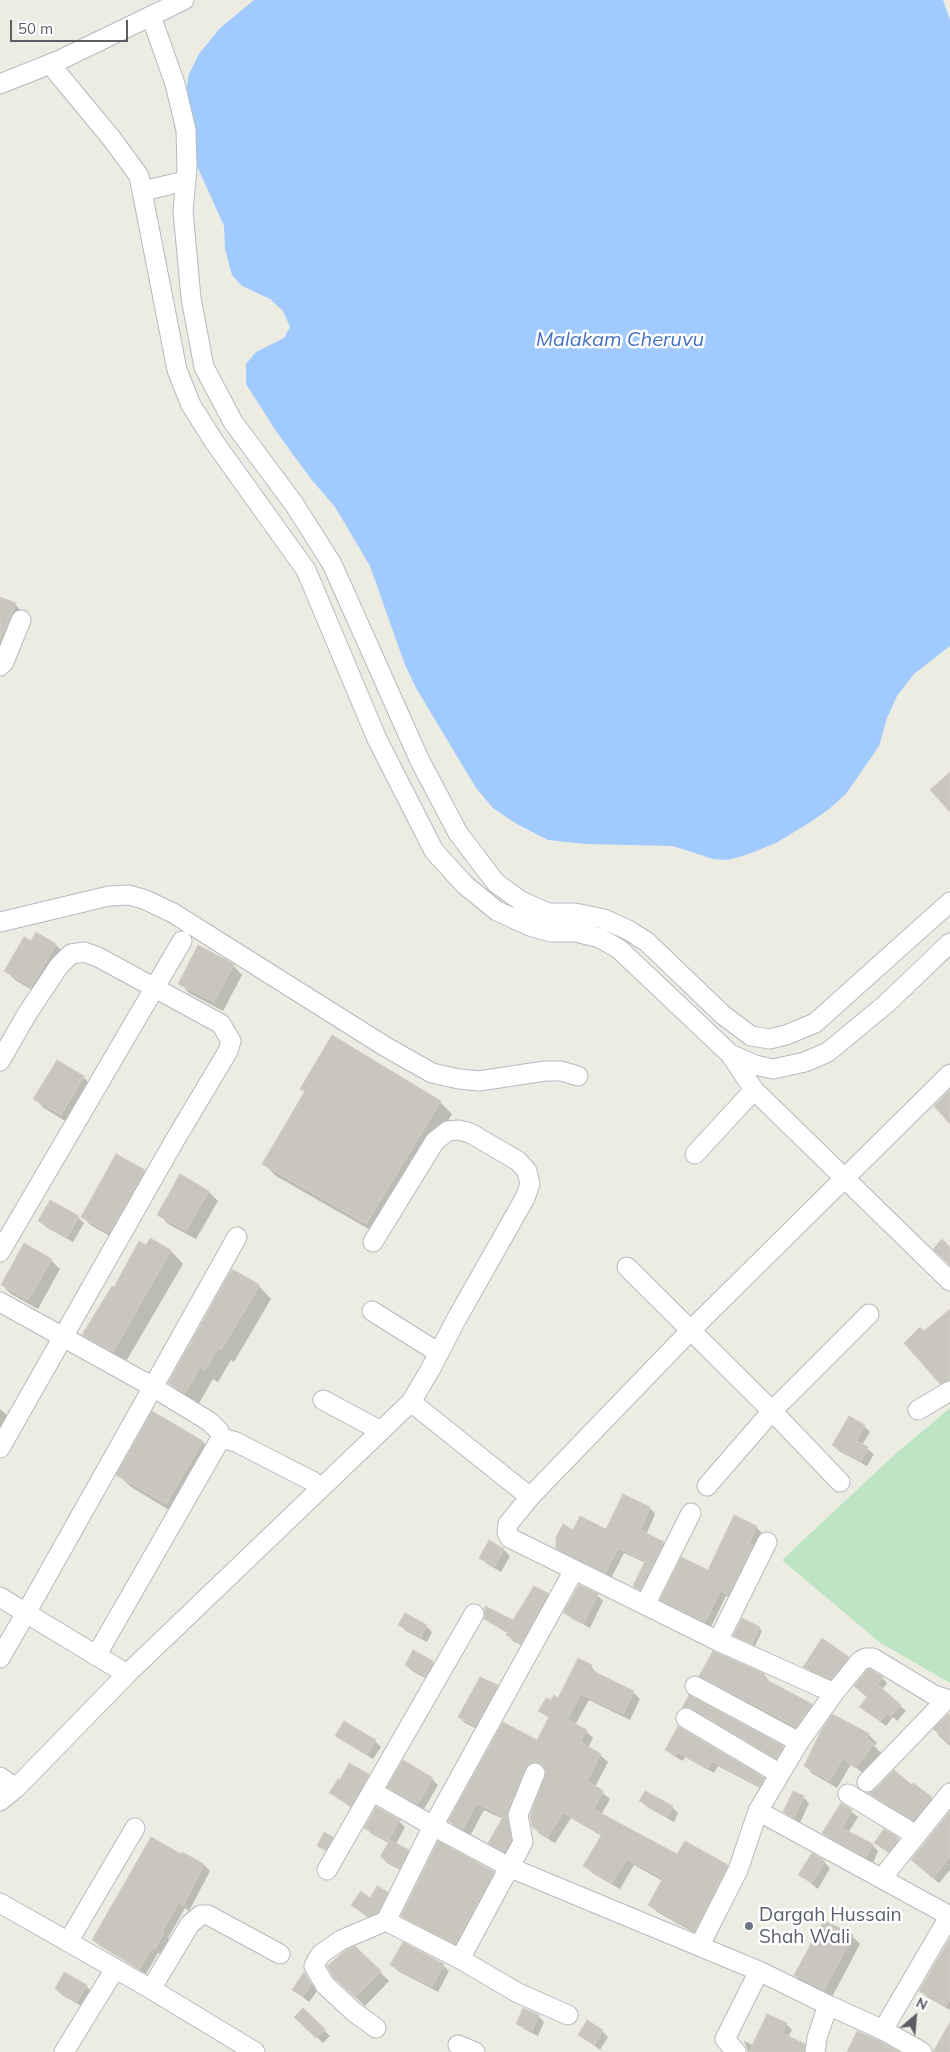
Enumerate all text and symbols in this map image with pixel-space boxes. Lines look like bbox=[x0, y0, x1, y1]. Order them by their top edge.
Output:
scale bar bbox=[12, 10, 130, 42]
text: 50 m bbox=[18, 19, 53, 38]
water label: Malakam Cheruvu bbox=[536, 328, 704, 352]
place label: Dargah Hussain Shah Wali bbox=[759, 1904, 902, 1948]
marker: Dargah Hussain Shah Wali bbox=[743, 1920, 755, 1932]
north arrow bbox=[890, 1992, 940, 2042]
text: N bbox=[913, 1993, 931, 2014]

